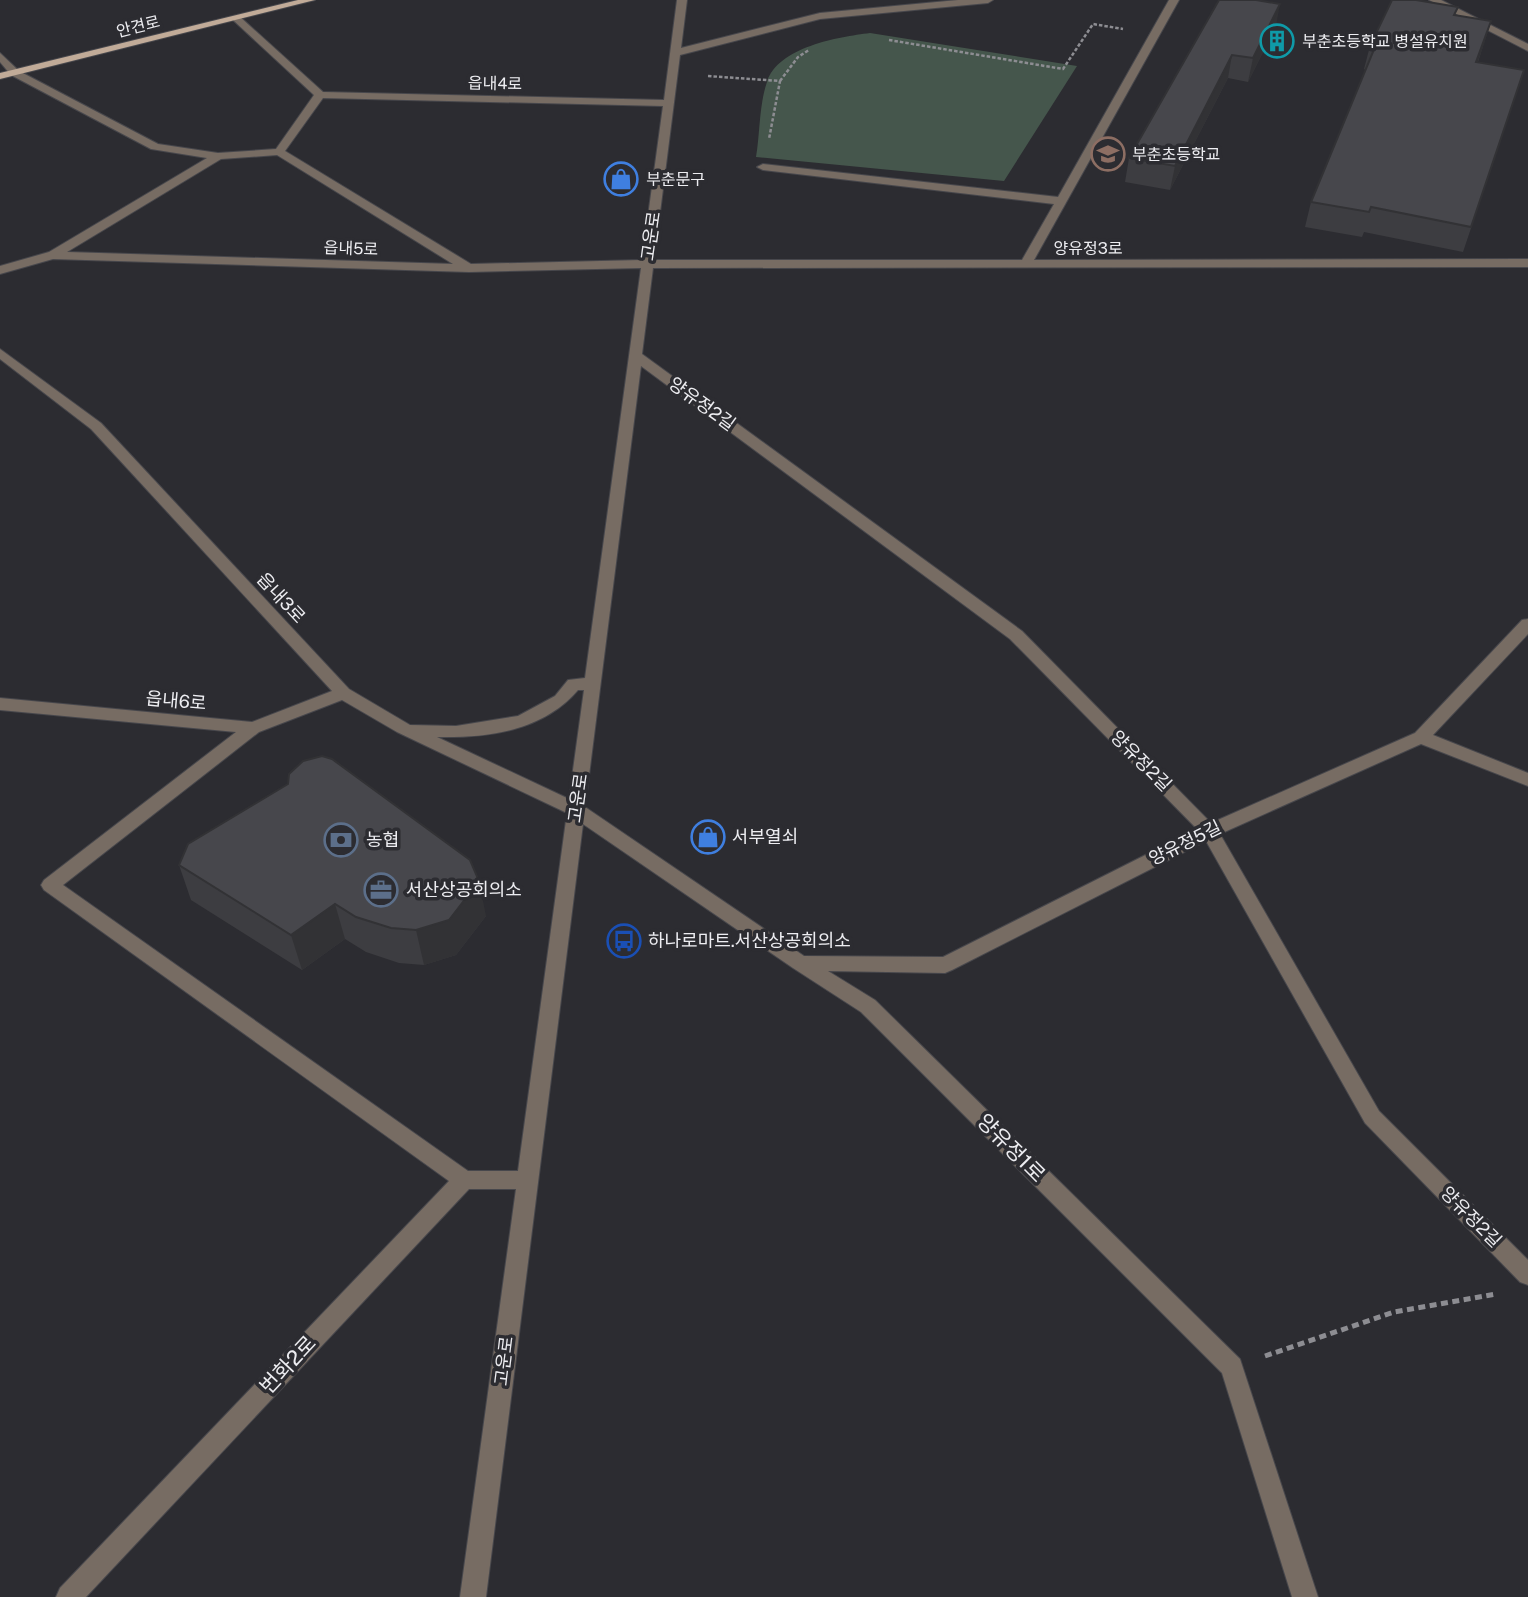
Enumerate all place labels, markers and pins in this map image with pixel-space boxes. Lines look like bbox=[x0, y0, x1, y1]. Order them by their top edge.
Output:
building icon: 부춘초등학교 병설유치원 bbox=[1258, 22, 1296, 60]
place label: 부춘초등학교 병설유치원 bbox=[1302, 32, 1468, 51]
school or university icon: 부춘초등학교 bbox=[1089, 135, 1127, 173]
place label: 부춘초등학교 bbox=[1132, 145, 1220, 164]
shop icon: 부춘문구 bbox=[602, 160, 640, 198]
place label: 부춘문구 bbox=[646, 170, 705, 189]
shop icon: 서부열쇠 bbox=[689, 818, 727, 856]
bank icon: 농협 bbox=[322, 821, 360, 859]
place label: 서부열쇠 bbox=[732, 826, 798, 847]
place label: 농협 bbox=[366, 829, 399, 850]
office icon: 서산상공회의소 bbox=[362, 871, 400, 909]
place label: 서산상공회의소 bbox=[406, 879, 522, 900]
bus stop icon: 하나로마트.서산상공회의소 bbox=[605, 922, 643, 960]
place label: 하나로마트.서산상공회의소 bbox=[648, 930, 851, 951]

